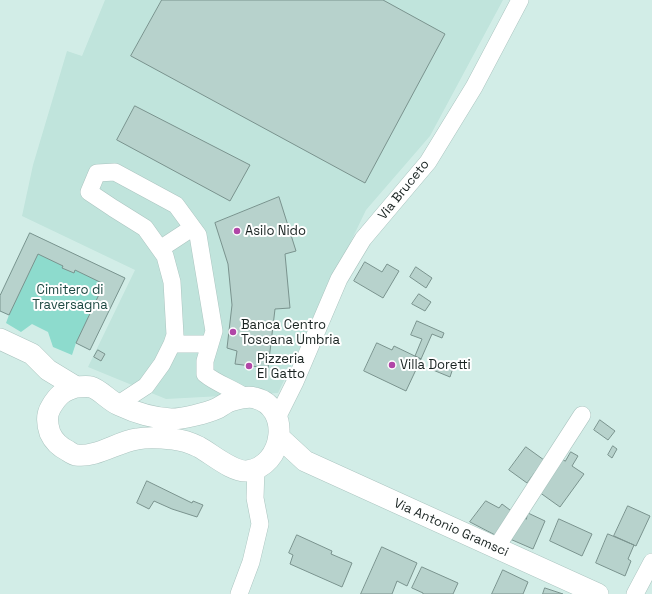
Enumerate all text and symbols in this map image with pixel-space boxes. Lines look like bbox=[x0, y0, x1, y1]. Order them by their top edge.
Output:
street label: Via Bruceto bbox=[375, 157, 433, 223]
place label: Asilo Nido bbox=[245, 223, 306, 239]
marker: Asilo Nido bbox=[232, 226, 242, 236]
park label: Cimitero di Traversagna bbox=[32, 282, 108, 313]
place label: Banca Centro Toscana Umbria bbox=[241, 317, 340, 348]
marker: Banca Centro Toscana Umbria bbox=[228, 327, 238, 337]
place label: Pizzeria El Gatto bbox=[257, 351, 305, 382]
place label: Villa Doretti bbox=[400, 357, 471, 373]
marker: Villa Doretti bbox=[387, 360, 397, 370]
marker: Pizzeria El Gatto bbox=[244, 361, 254, 371]
street label: Via Antonio Gramsci bbox=[391, 496, 511, 560]

